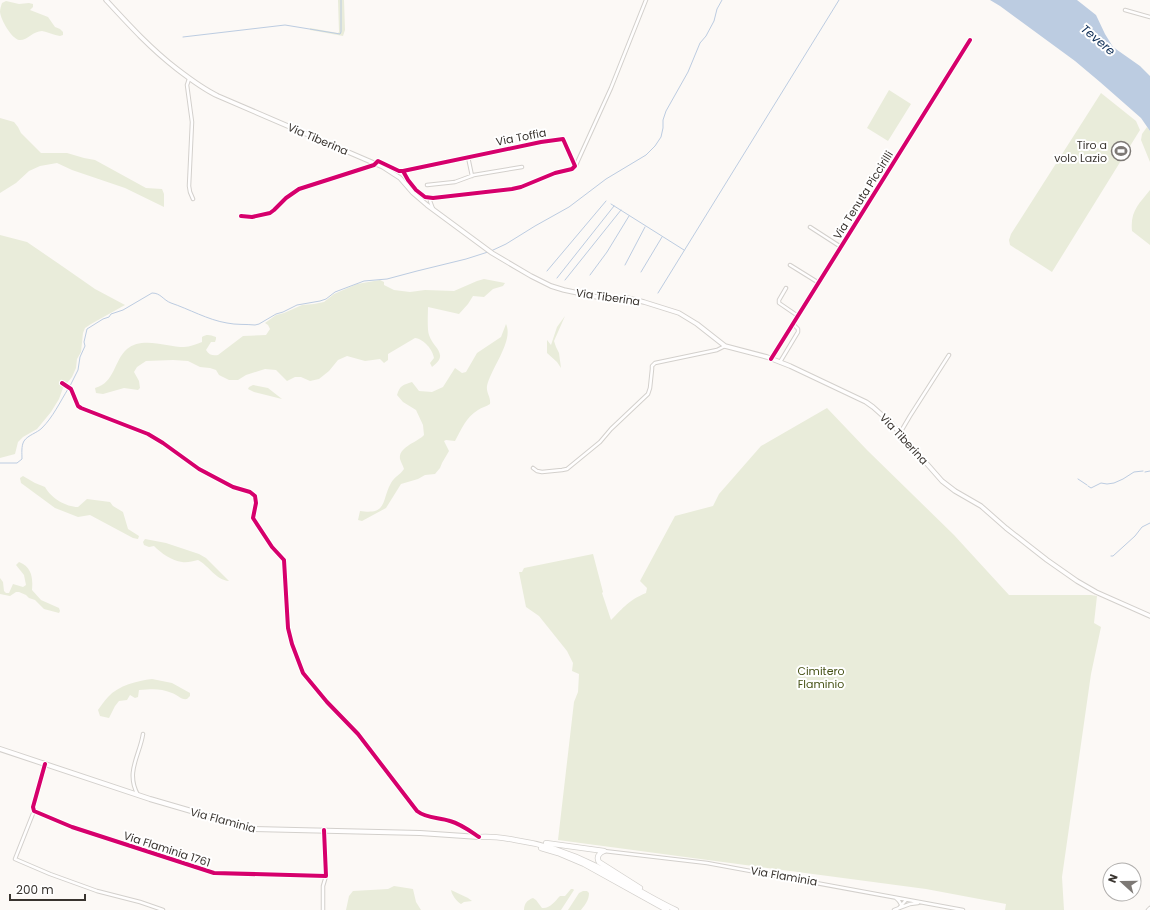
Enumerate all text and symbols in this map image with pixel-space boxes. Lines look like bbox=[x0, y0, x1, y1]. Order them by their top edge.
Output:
water label: Tevere bbox=[1078, 20, 1120, 59]
street label: Via Tiberina bbox=[285, 119, 351, 159]
street label: Via Toffia bbox=[494, 124, 548, 150]
place label: Tiro a volo Lazio bbox=[1054, 137, 1107, 166]
sports icon: Tiro a volo Lazio bbox=[1110, 140, 1132, 162]
street label: Via Tenuta Piccirilli bbox=[829, 147, 897, 242]
street label: Via Tiberina bbox=[575, 285, 641, 309]
street label: Via Tiberina bbox=[876, 410, 932, 468]
park label: Cimitero Flaminio bbox=[797, 663, 845, 692]
street label: Via Flaminia bbox=[188, 804, 258, 836]
street label: Via Flaminia 1761 bbox=[122, 827, 212, 871]
street label: Via Flaminia bbox=[749, 862, 819, 890]
north arrow bbox=[1102, 862, 1142, 902]
text: N bbox=[1104, 872, 1122, 885]
scale bar bbox=[10, 876, 85, 902]
text: 200 m bbox=[16, 881, 54, 898]

